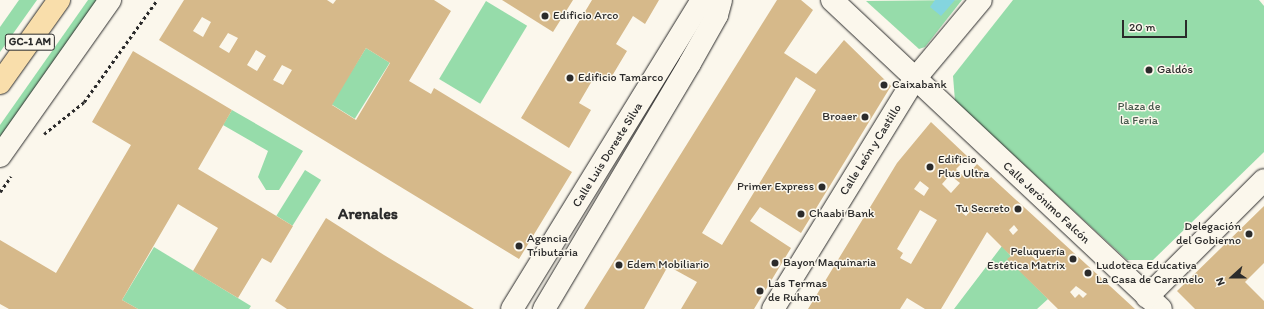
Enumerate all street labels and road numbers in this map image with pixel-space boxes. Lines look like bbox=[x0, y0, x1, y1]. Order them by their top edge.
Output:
road number: GC-1 AM bbox=[4, 33, 56, 51]
street label: Calle Luis Doreste Silva bbox=[570, 100, 646, 210]
street label: Calle León y Castillo bbox=[837, 102, 905, 198]
street label: Calle Jerónimo Falcón bbox=[999, 159, 1093, 247]

